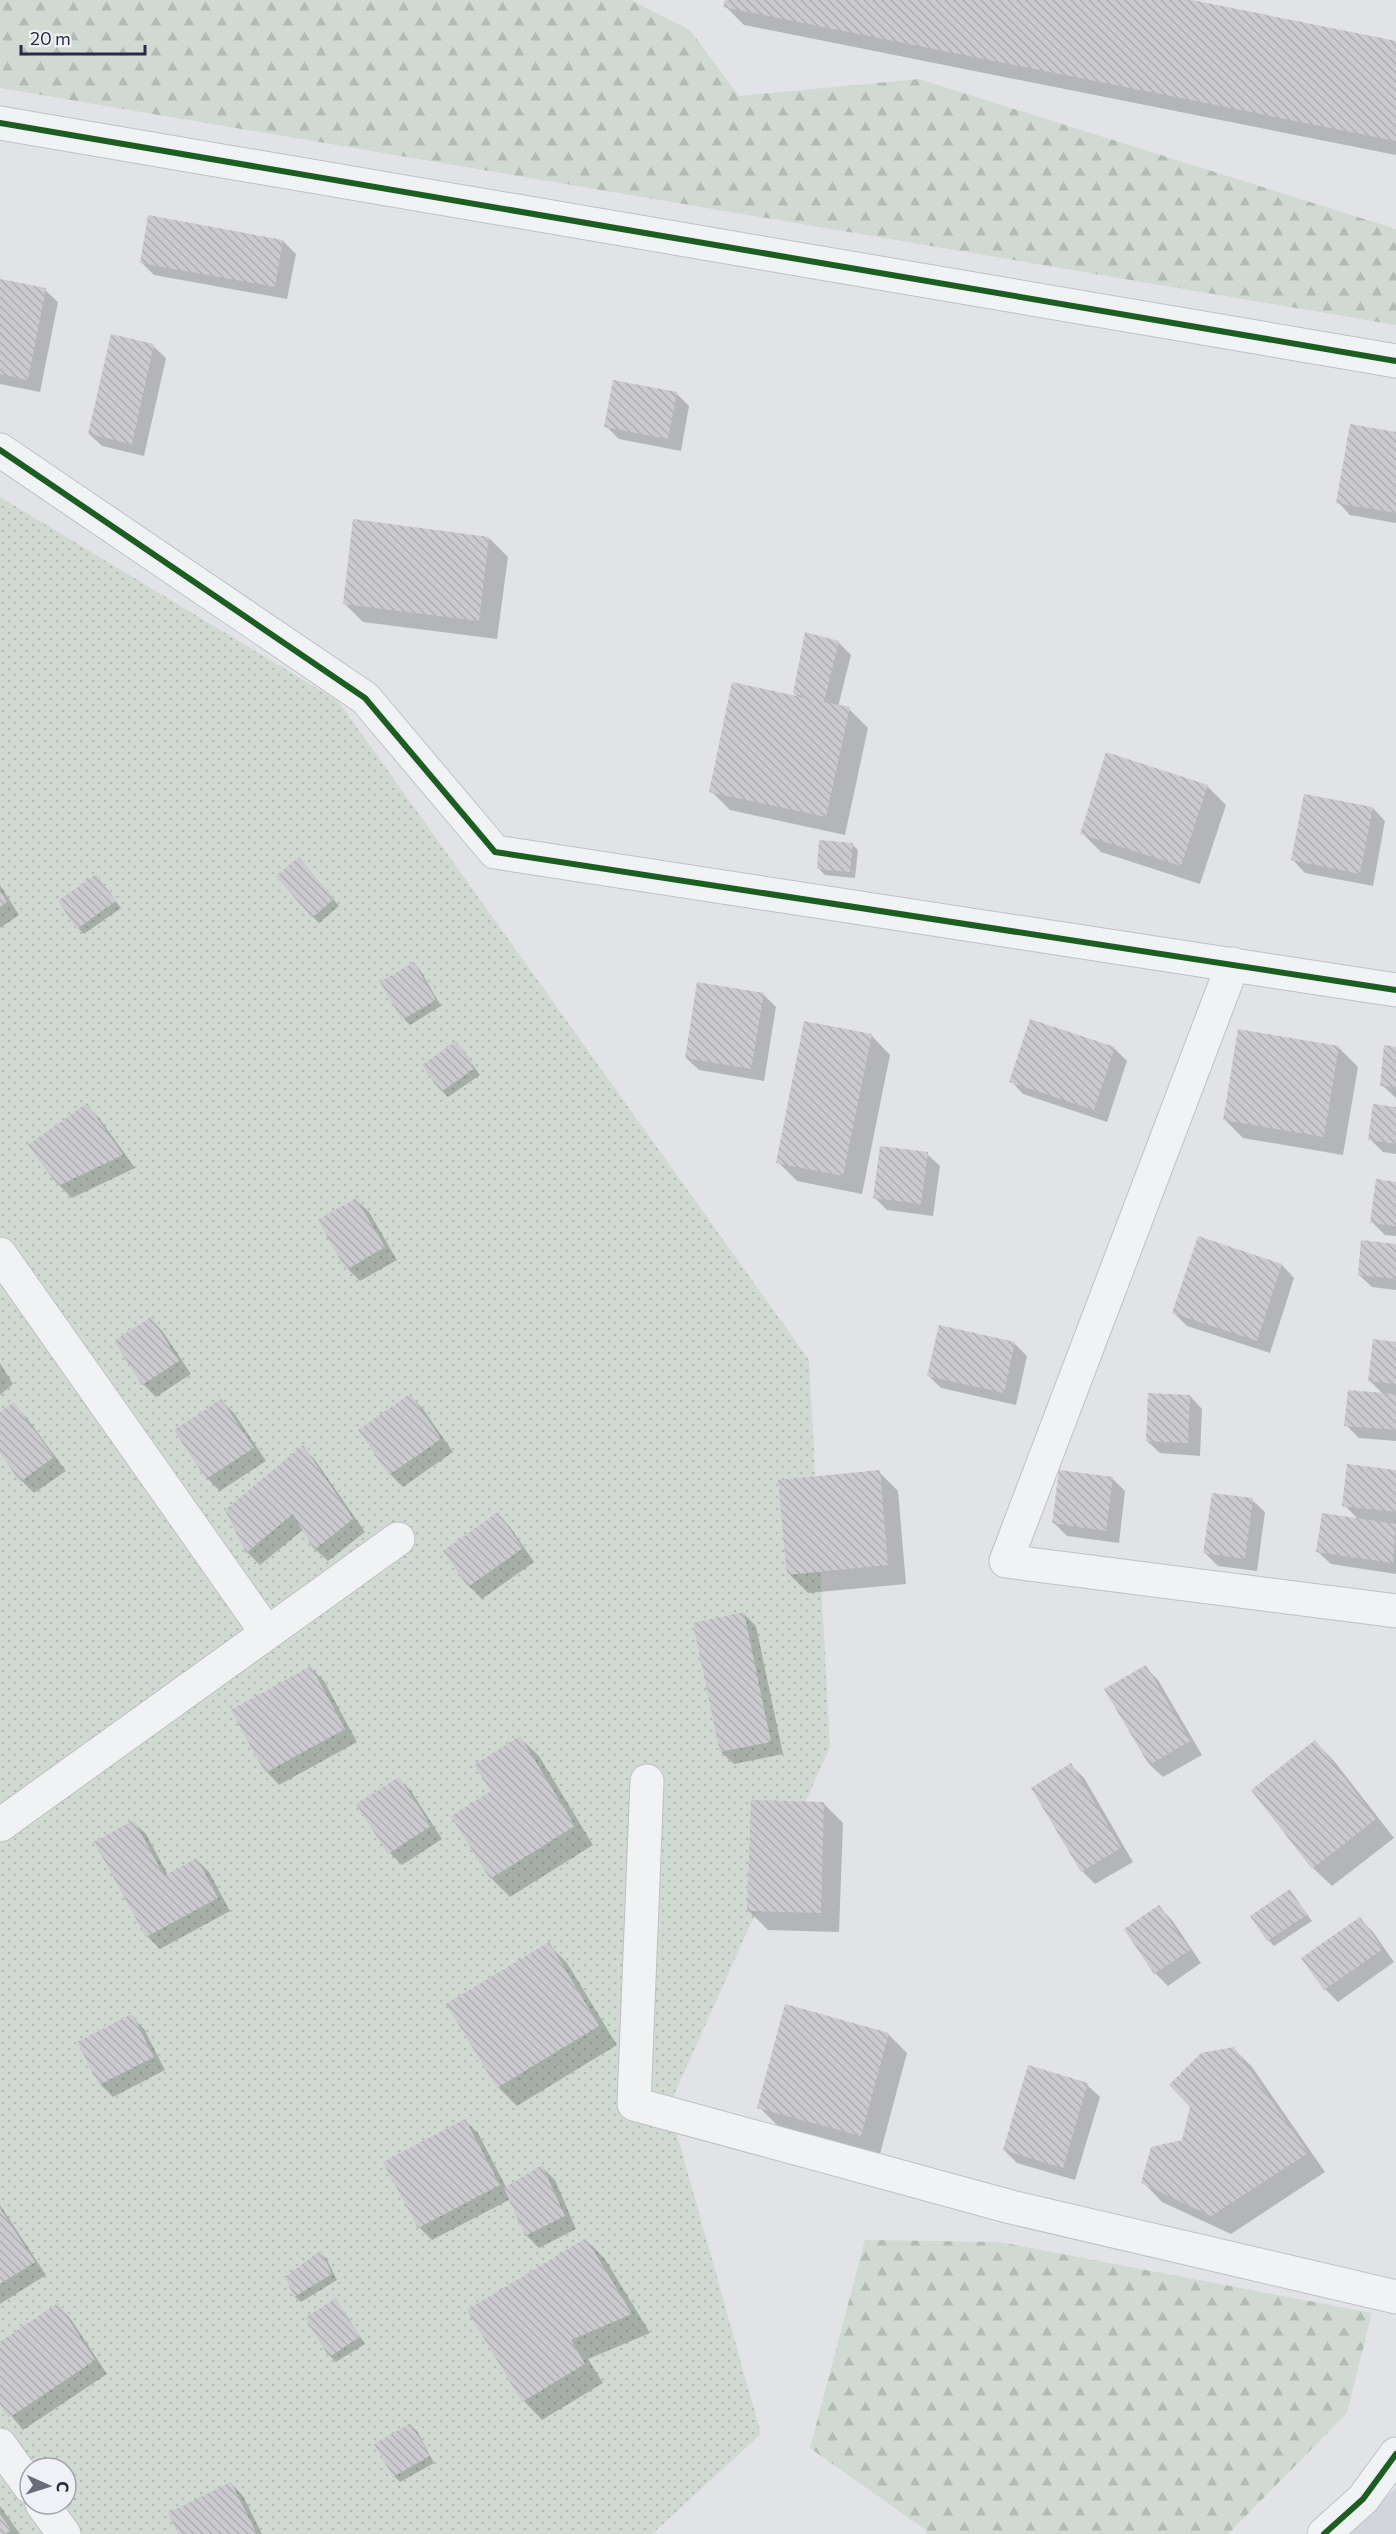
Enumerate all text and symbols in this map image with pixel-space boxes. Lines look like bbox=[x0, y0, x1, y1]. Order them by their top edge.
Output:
scale bar bbox=[21, 18, 146, 56]
text: 20 m bbox=[30, 27, 71, 49]
north arrow bbox=[18, 2456, 78, 2516]
text: С bbox=[54, 2481, 73, 2493]

